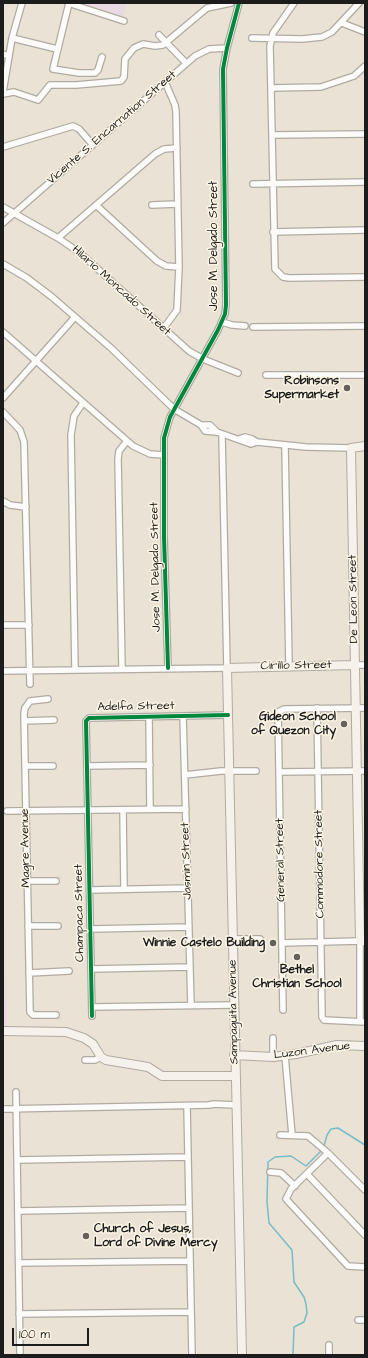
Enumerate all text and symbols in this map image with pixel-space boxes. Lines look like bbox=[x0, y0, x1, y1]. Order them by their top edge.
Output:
street label: Vicente S. Encarnation Street bbox=[44, 68, 180, 188]
street label: Jose M. Delgado Street bbox=[207, 181, 221, 311]
street label: Hilario Moncado Street bbox=[69, 243, 173, 339]
place label: Robinsons Supermarket bbox=[265, 374, 339, 402]
marker: Robinsons Supermarket bbox=[342, 383, 352, 393]
street label: Jose M. Delgado Street bbox=[148, 502, 164, 632]
street label: De Leon Street bbox=[346, 555, 362, 643]
street label: Cirillo Street bbox=[260, 658, 332, 674]
street label: Adelfa Street bbox=[97, 699, 175, 715]
place label: Gideon School of Quezon City bbox=[251, 710, 336, 738]
marker: Gideon School of Quezon City bbox=[339, 719, 349, 729]
street label: Magre Avenue bbox=[18, 808, 34, 888]
street label: Commodore Street bbox=[312, 810, 328, 918]
street label: General Street bbox=[273, 818, 289, 902]
street label: Jasmin Street bbox=[178, 822, 196, 900]
street label: Champaca Street bbox=[72, 864, 88, 962]
place label: Winnie Castelo Building bbox=[143, 936, 265, 950]
marker: Winnie Castelo Building bbox=[268, 938, 278, 948]
marker: Bethel Christian School bbox=[292, 952, 302, 962]
street label: Sampaguita Avenue bbox=[226, 959, 242, 1065]
place label: Bethel Christian School bbox=[252, 963, 342, 991]
street label: Luzon Avenue bbox=[273, 1039, 351, 1063]
place label: Church of Jesus, Lord of Divine Mercy bbox=[94, 1222, 217, 1250]
marker: Church of Jesus, Lord of Divine Mercy bbox=[81, 1231, 91, 1241]
scale bar bbox=[14, 1320, 91, 1346]
text: 100 m bbox=[19, 1326, 50, 1343]

